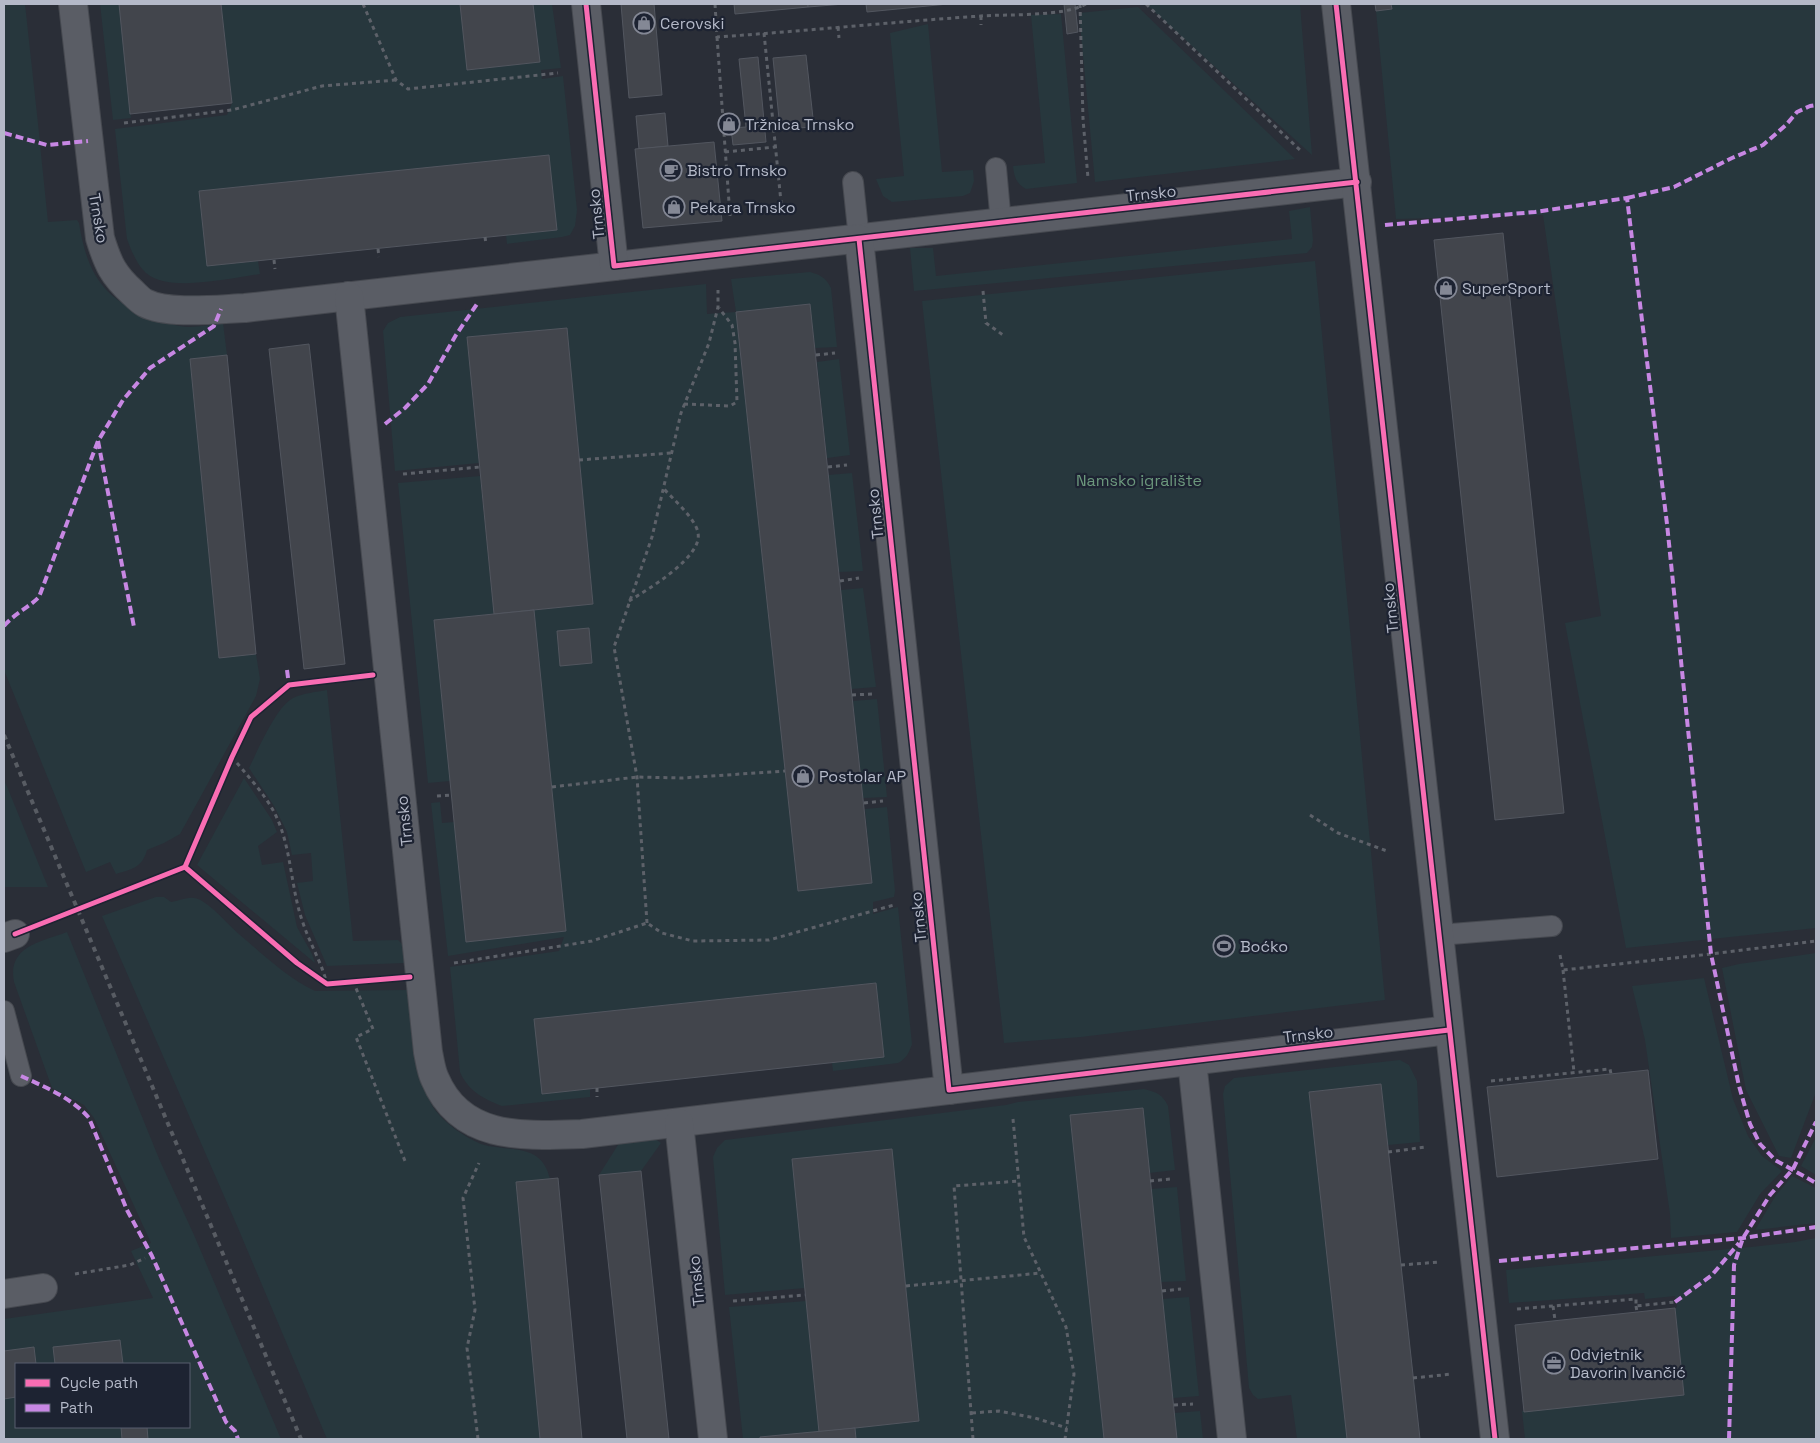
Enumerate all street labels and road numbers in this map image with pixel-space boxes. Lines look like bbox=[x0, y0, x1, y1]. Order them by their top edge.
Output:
street label: Trnsko bbox=[1125, 180, 1177, 207]
street label: Trnsko bbox=[583, 188, 610, 240]
street label: Trnsko bbox=[84, 191, 113, 245]
street label: Trnsko bbox=[862, 488, 889, 540]
street label: Trnsko bbox=[1377, 582, 1404, 634]
street label: Trnsko bbox=[391, 795, 418, 847]
street label: Trnsko bbox=[905, 891, 932, 943]
street label: Trnsko bbox=[1282, 1021, 1334, 1048]
street label: Trnsko bbox=[683, 1255, 710, 1307]

